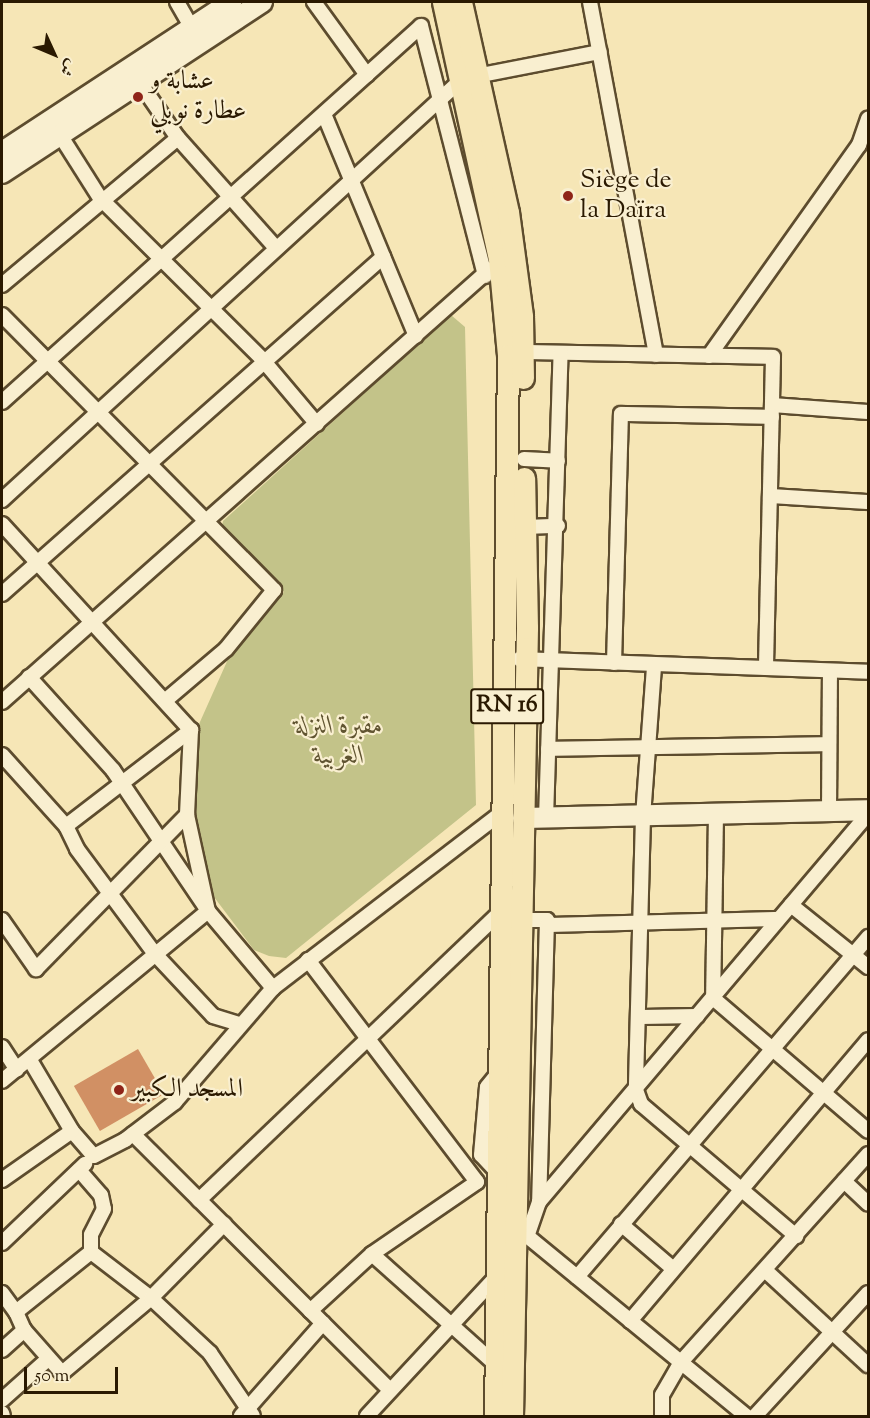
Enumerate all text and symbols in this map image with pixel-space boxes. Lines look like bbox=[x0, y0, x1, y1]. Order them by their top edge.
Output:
north arrow bbox=[24, 24, 84, 84]
text: ش bbox=[54, 53, 81, 81]
place label: عشابة و عطارة نوبلي bbox=[150, 66, 246, 128]
marker: عشابة و عطارة نوبلي bbox=[131, 90, 145, 104]
place label: Siège de la Daïra bbox=[580, 165, 672, 226]
marker: Siège de la Daïra bbox=[561, 189, 575, 203]
road number: RN 16 bbox=[470, 685, 544, 727]
park label: مقبرة النزلة الغربية bbox=[295, 711, 383, 772]
place label: المسجد الكبير bbox=[131, 1074, 243, 1106]
marker: المسجد الكبير bbox=[112, 1083, 126, 1097]
scale bar bbox=[27, 1355, 122, 1393]
text: 50 m bbox=[35, 1364, 69, 1390]

